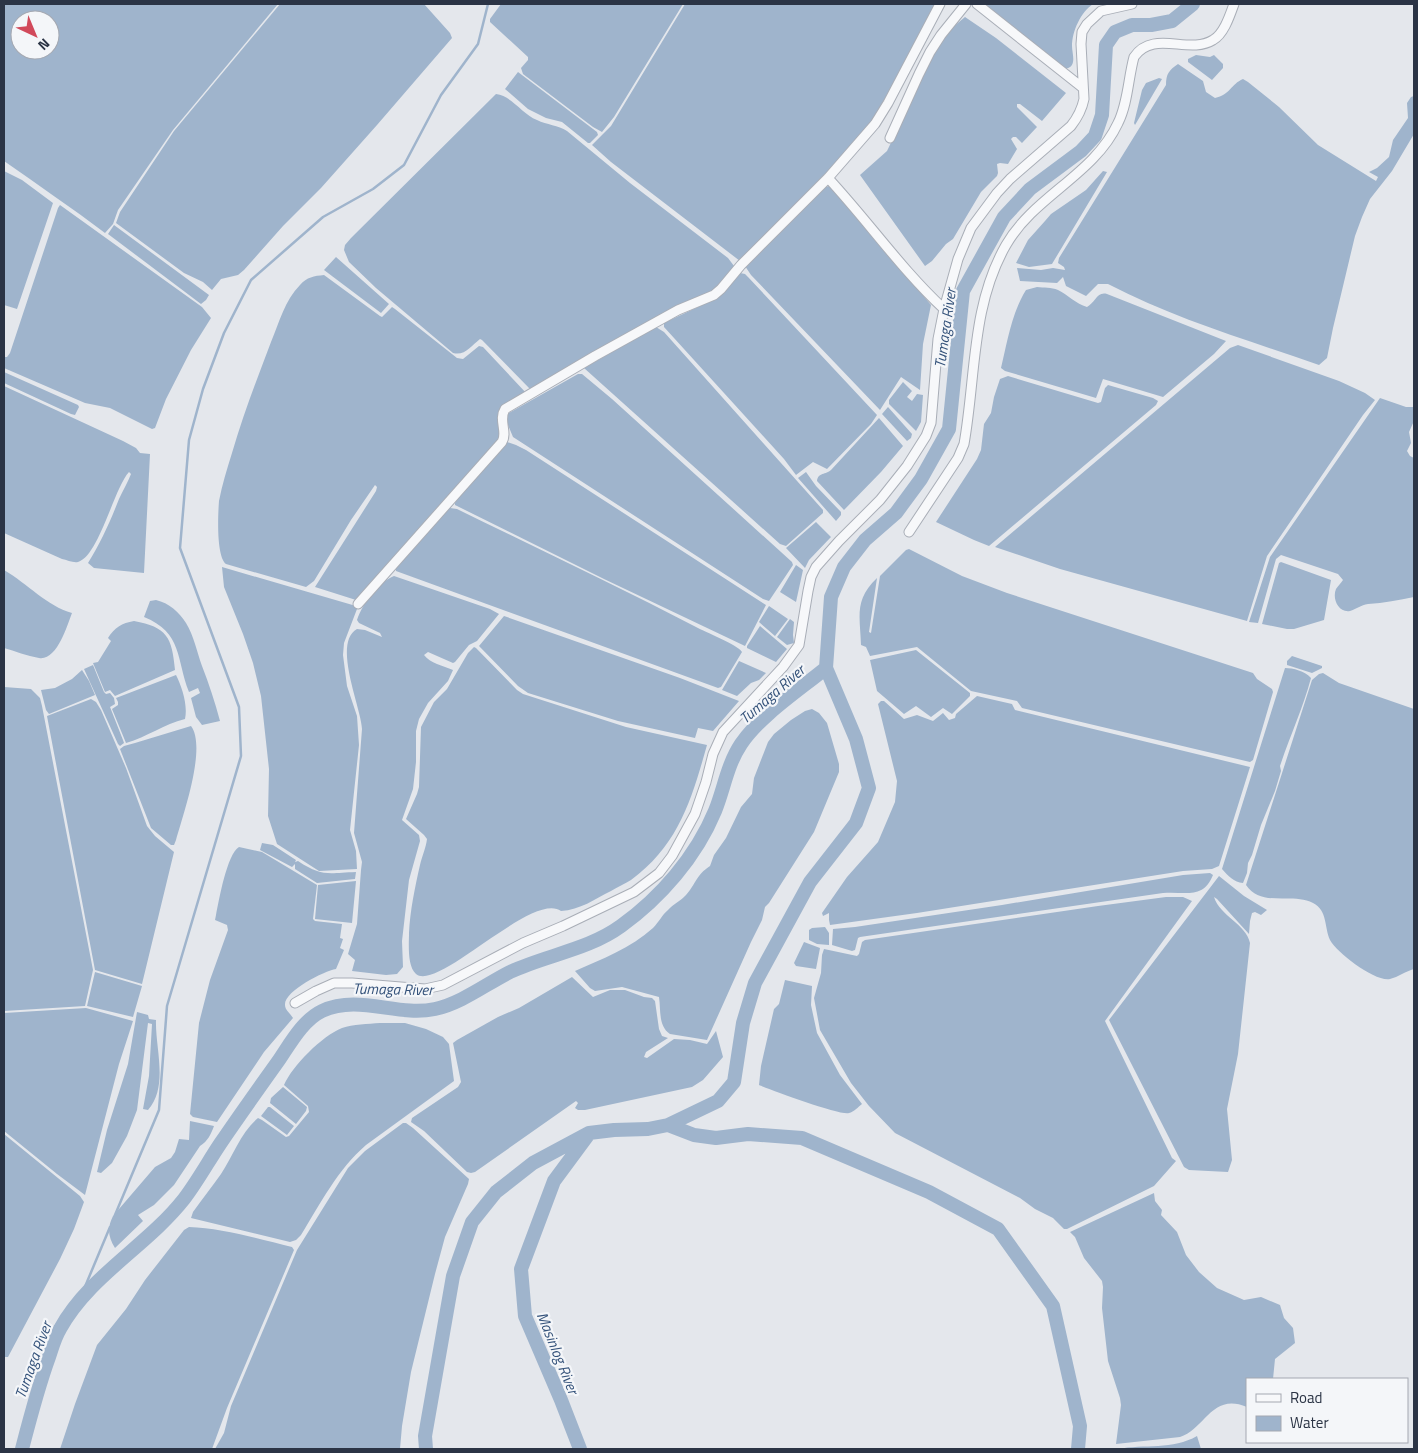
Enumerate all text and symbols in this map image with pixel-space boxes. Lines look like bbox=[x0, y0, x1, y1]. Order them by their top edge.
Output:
north arrow bbox=[10, 10, 60, 60]
text: N bbox=[34, 34, 55, 56]
water label: Tumaga River bbox=[928, 284, 962, 369]
water label: Tumaga River bbox=[734, 658, 812, 729]
water label: Tumaga River bbox=[353, 977, 436, 1001]
water label: Masinlog River bbox=[531, 1308, 586, 1400]
water label: Tumaga River bbox=[8, 1316, 58, 1402]
legend bbox=[1246, 1378, 1408, 1443]
text: Road bbox=[1290, 1386, 1322, 1409]
text: Water bbox=[1290, 1411, 1329, 1434]

